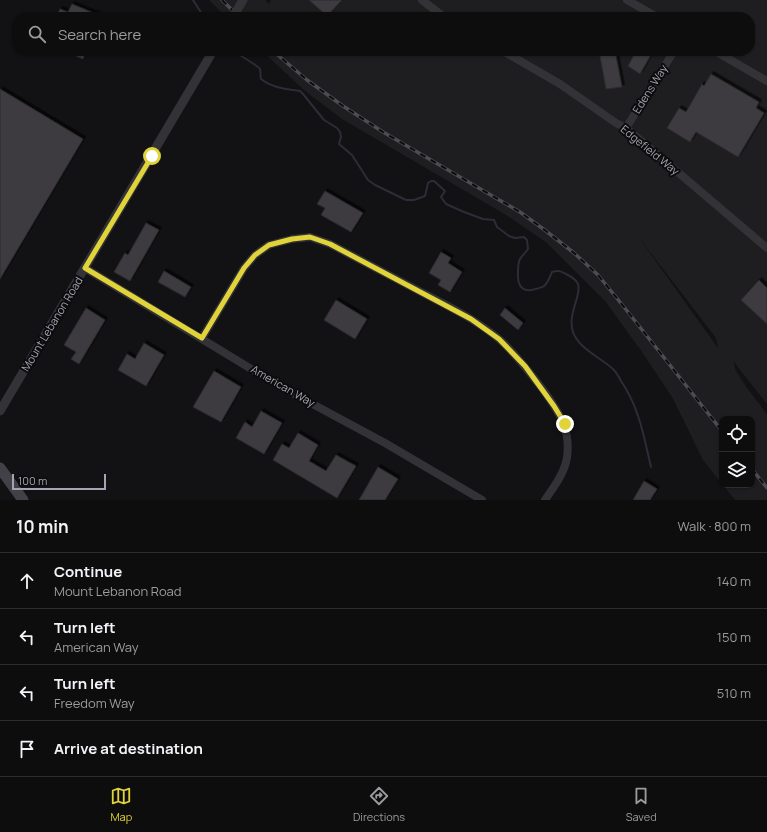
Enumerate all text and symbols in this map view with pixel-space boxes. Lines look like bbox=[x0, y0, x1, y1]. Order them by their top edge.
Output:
search box bbox=[12, 12, 755, 56]
icon: search bbox=[26, 23, 48, 45]
text: Search here bbox=[58, 24, 141, 45]
street label: Edens Way bbox=[629, 61, 671, 116]
street label: Edgefield Way bbox=[618, 121, 683, 178]
route start bbox=[143, 147, 161, 165]
street label: Mount Lebanon Road bbox=[17, 274, 86, 374]
street label: American Way bbox=[249, 361, 318, 410]
route end bbox=[556, 415, 574, 433]
map controls bbox=[719, 416, 755, 488]
button: locate bbox=[719, 416, 755, 452]
button: layers bbox=[719, 452, 755, 488]
scale bar bbox=[12, 472, 106, 491]
text: 100 m bbox=[18, 473, 47, 488]
text: 10 min bbox=[16, 515, 69, 538]
text: Walk · 800 m bbox=[678, 517, 751, 535]
text: Continue bbox=[54, 561, 122, 582]
icon: ahead bbox=[16, 570, 38, 592]
text: 140 m bbox=[717, 572, 751, 590]
text: Mount Lebanon Road bbox=[54, 582, 182, 600]
text: Turn left bbox=[54, 617, 116, 638]
icon: left bbox=[16, 626, 38, 648]
text: 150 m bbox=[717, 628, 751, 646]
text: American Way bbox=[54, 638, 139, 656]
text: Turn left bbox=[54, 673, 116, 694]
icon: left bbox=[16, 682, 38, 704]
text: 510 m bbox=[717, 684, 751, 702]
text: Freedom Way bbox=[54, 694, 135, 712]
icon: arrive bbox=[16, 738, 38, 760]
text: Arrive at destination bbox=[54, 738, 203, 759]
tab: Map bbox=[110, 785, 132, 824]
tab: Directions bbox=[353, 785, 405, 824]
tab: Saved bbox=[626, 785, 657, 824]

